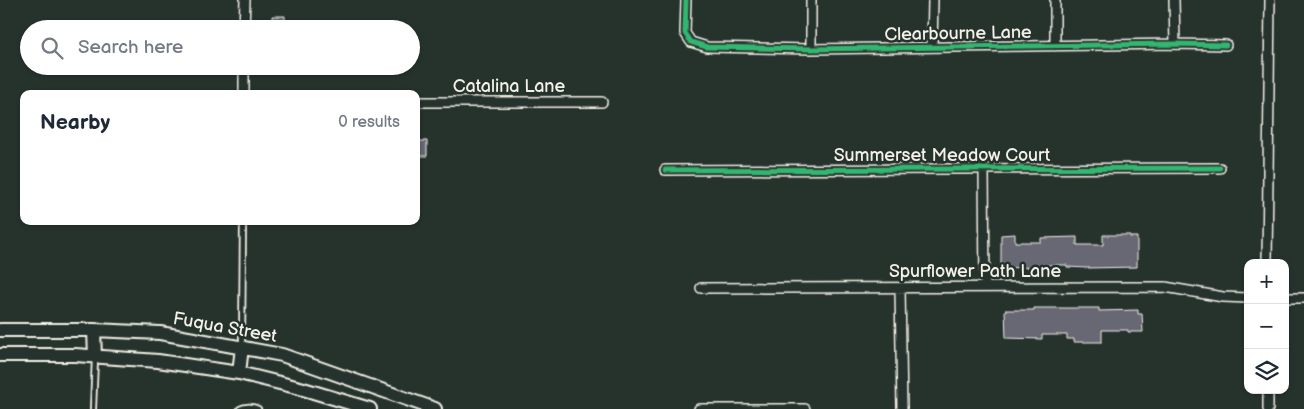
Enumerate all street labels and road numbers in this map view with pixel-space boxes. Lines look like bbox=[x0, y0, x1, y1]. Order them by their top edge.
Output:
street label: Clearbourne Lane bbox=[884, 22, 1032, 45]
street label: Catalina Lane bbox=[453, 76, 566, 97]
street label: Summerset Meadow Court bbox=[834, 145, 1051, 166]
street label: Spurflower Path Lane bbox=[889, 261, 1061, 282]
street label: Fuqua Street bbox=[171, 308, 279, 347]

